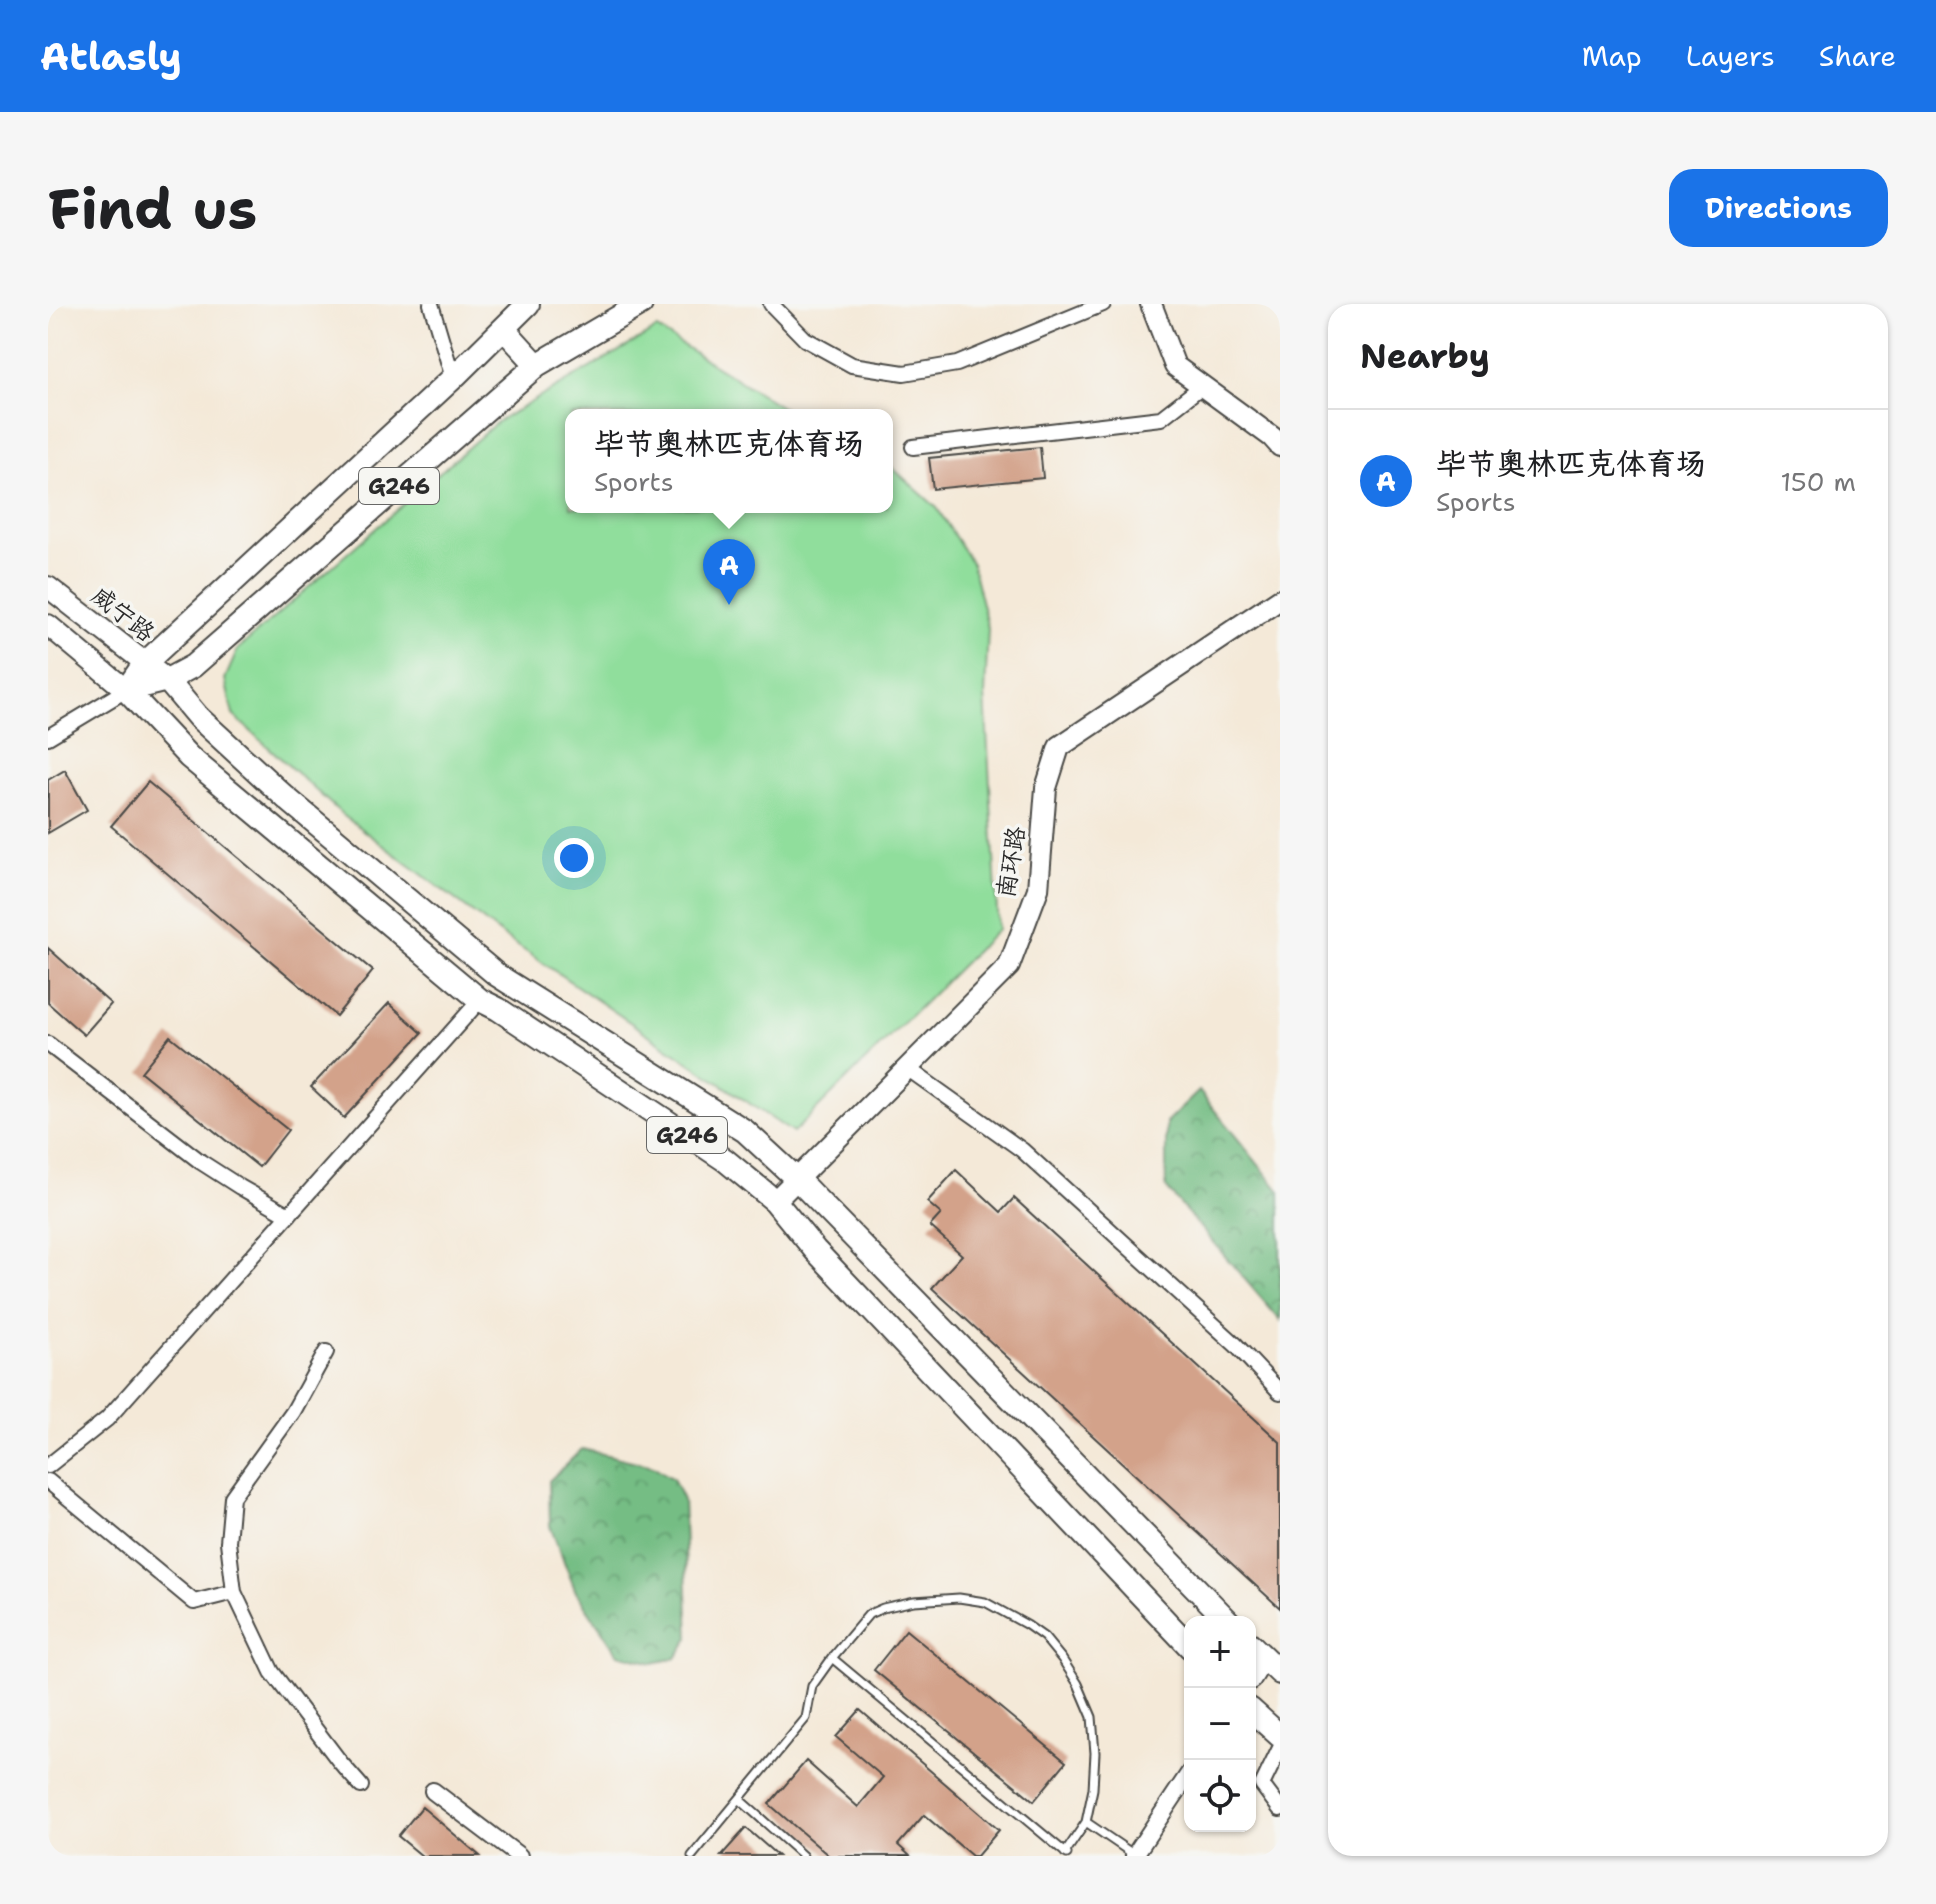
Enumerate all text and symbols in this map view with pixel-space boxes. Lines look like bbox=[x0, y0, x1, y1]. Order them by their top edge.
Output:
text: Atlasly bbox=[40, 31, 182, 82]
text: Map bbox=[1582, 37, 1642, 75]
text: Layers bbox=[1686, 37, 1775, 75]
text: Share bbox=[1819, 37, 1896, 75]
button: Directions bbox=[1669, 169, 1888, 247]
text: Find us bbox=[48, 171, 257, 246]
text: Nearby bbox=[1360, 333, 1490, 379]
popup bbox=[565, 409, 893, 513]
text: 毕节奥林匹克体育场 bbox=[594, 423, 864, 464]
text: 毕节奥林匹克体育场 bbox=[1436, 443, 1706, 484]
text: Sports bbox=[594, 464, 674, 499]
text: A bbox=[1376, 464, 1396, 499]
text: 150 m bbox=[1780, 464, 1856, 499]
road number: G246 bbox=[359, 468, 439, 504]
text: Sports bbox=[1436, 484, 1516, 519]
pin: A bbox=[703, 539, 755, 605]
street label: 威宁路 bbox=[85, 579, 161, 649]
street label: 南环路 bbox=[990, 824, 1032, 900]
your location bbox=[554, 838, 594, 878]
road number: G246 bbox=[647, 1117, 727, 1153]
map controls bbox=[1184, 1616, 1256, 1832]
button: + bbox=[1184, 1616, 1256, 1688]
button: − bbox=[1184, 1688, 1256, 1760]
button: locate bbox=[1184, 1760, 1256, 1832]

